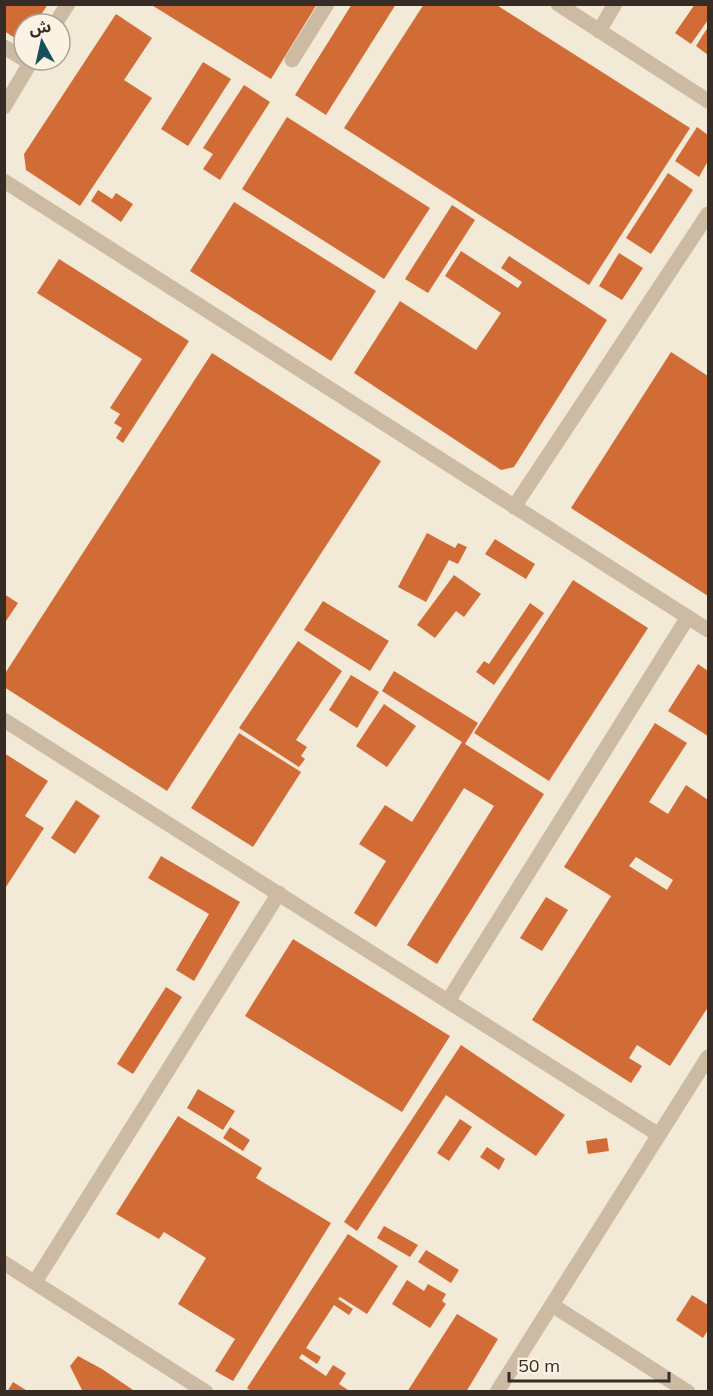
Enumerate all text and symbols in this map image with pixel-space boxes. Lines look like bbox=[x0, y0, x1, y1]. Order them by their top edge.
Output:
north arrow bbox=[12, 12, 72, 72]
text: ش bbox=[28, 16, 52, 39]
scale bar bbox=[509, 1345, 670, 1383]
text: 50 m bbox=[518, 1354, 560, 1377]

